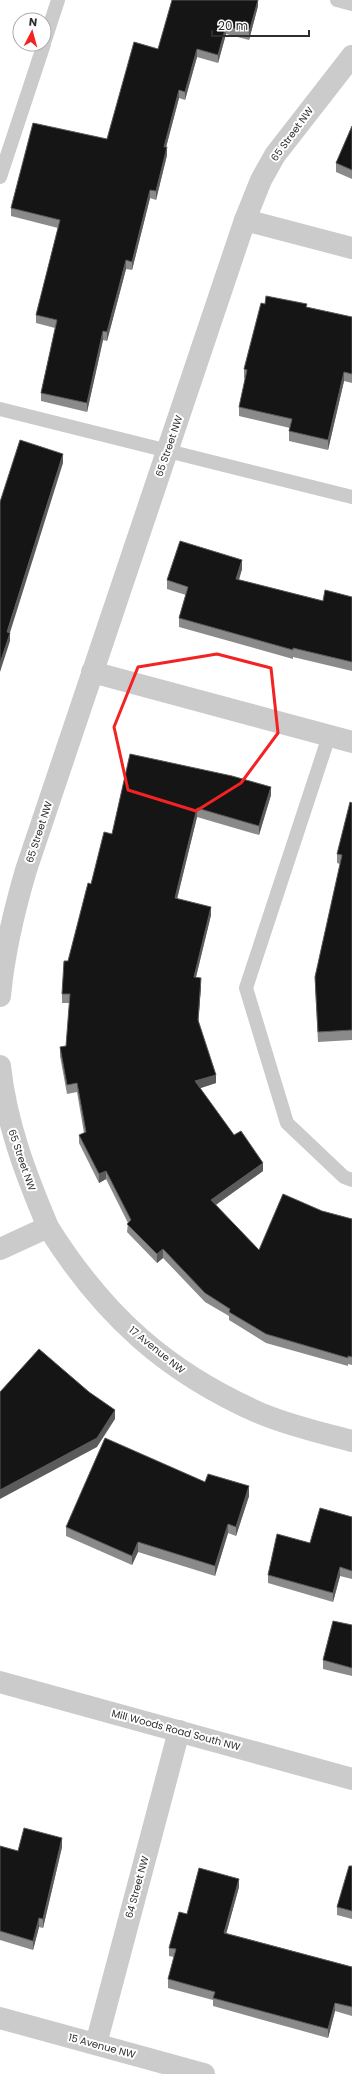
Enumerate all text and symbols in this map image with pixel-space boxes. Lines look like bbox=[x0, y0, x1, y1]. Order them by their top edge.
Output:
north arrow bbox=[12, 12, 52, 52]
scale bar bbox=[212, 12, 309, 38]
text: N bbox=[28, 14, 38, 30]
text: 20 m bbox=[218, 17, 248, 34]
street label: 65 Street NW bbox=[267, 103, 317, 164]
street label: 65 Street NW bbox=[151, 413, 187, 479]
street label: 65 Street NW bbox=[22, 799, 56, 865]
street label: 65 Street NW bbox=[4, 1127, 40, 1193]
street label: 17 Avenue NW bbox=[126, 1323, 188, 1377]
street label: Mill Woods Road South NW bbox=[110, 1706, 242, 1754]
street label: 64 Street NW bbox=[121, 1854, 153, 1920]
street label: 15 Avenue NW bbox=[67, 2030, 138, 2062]

